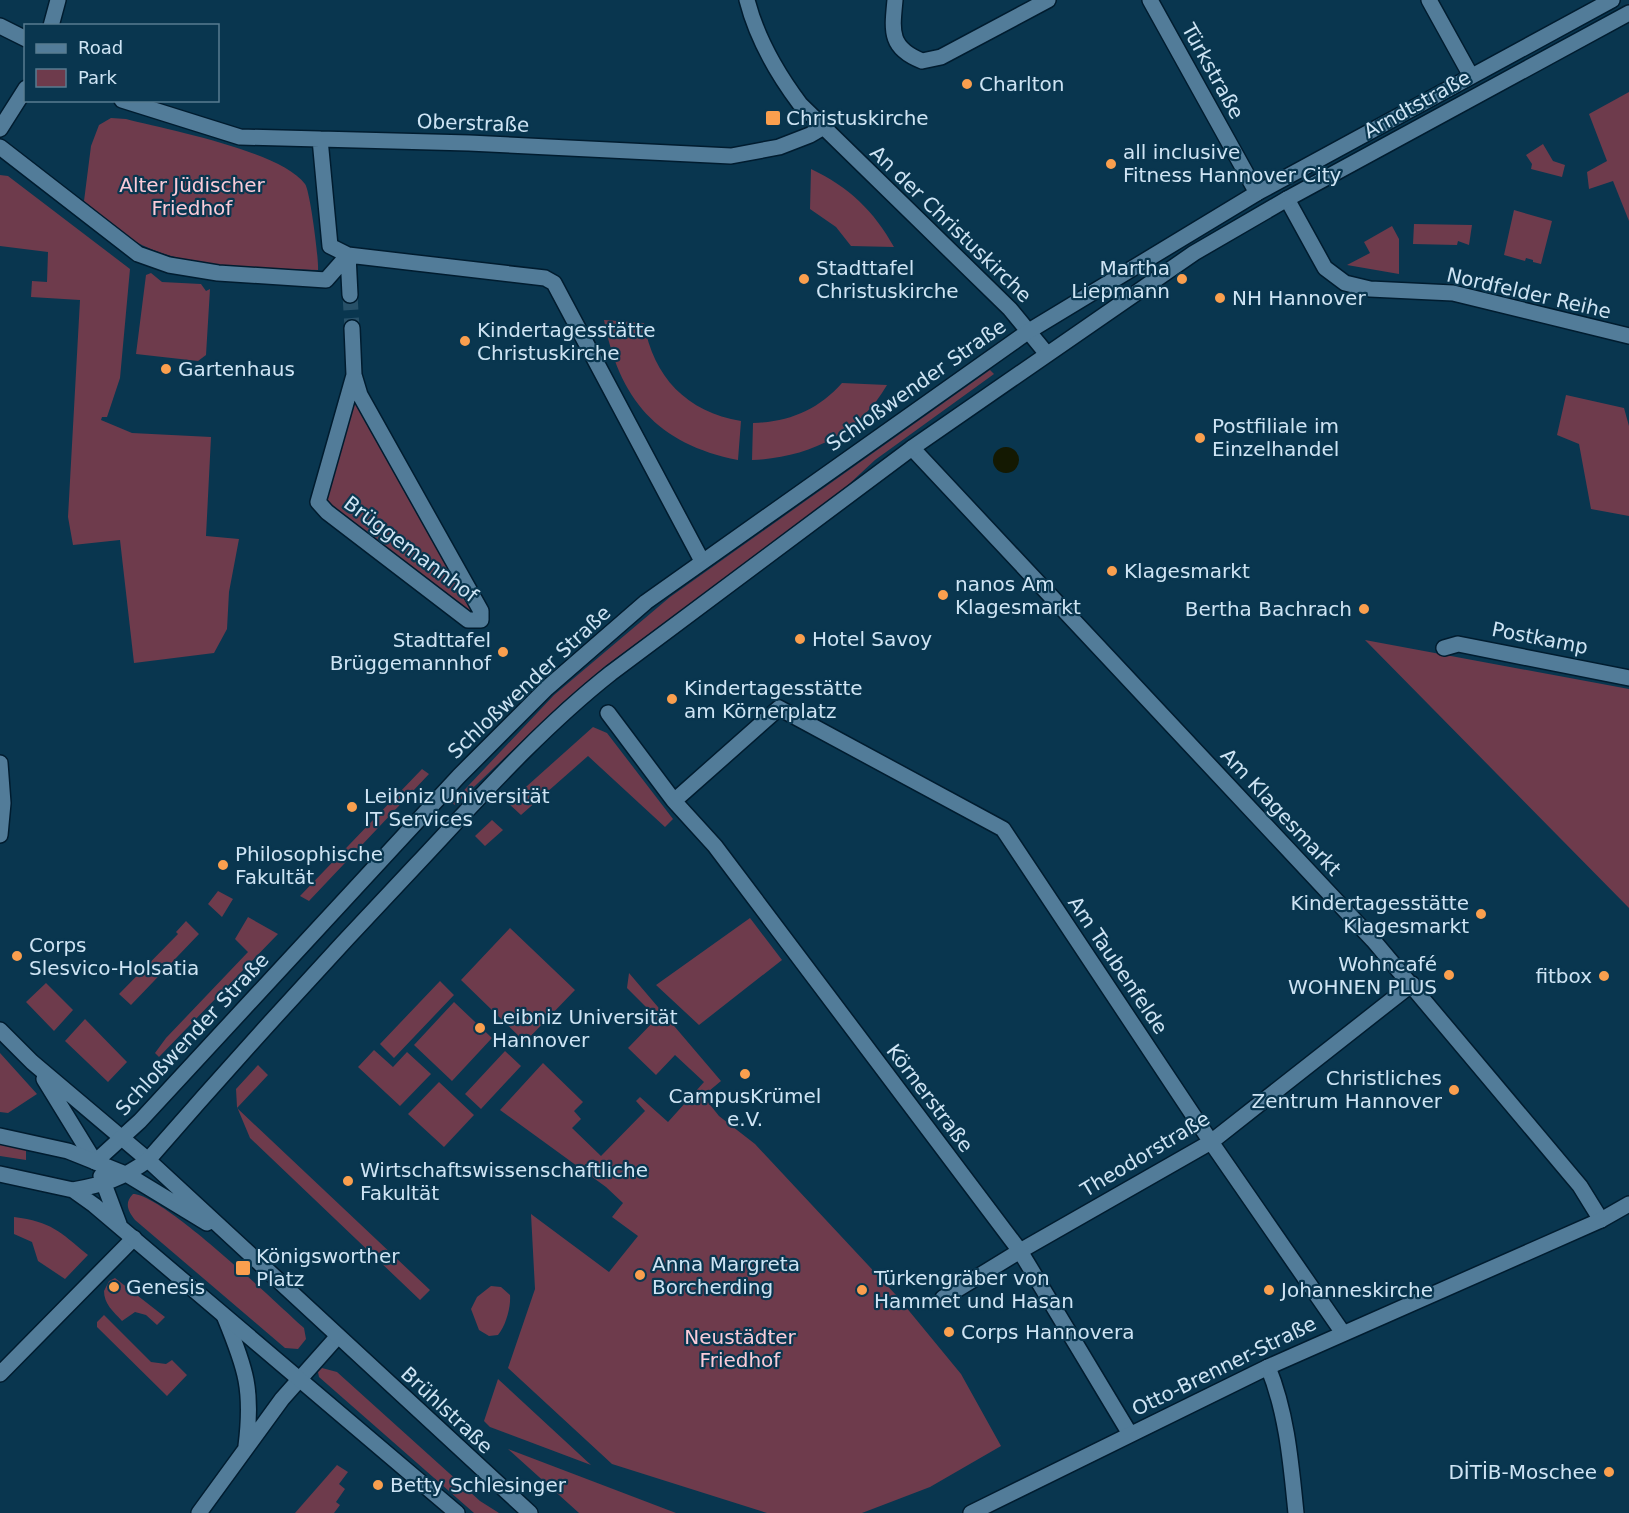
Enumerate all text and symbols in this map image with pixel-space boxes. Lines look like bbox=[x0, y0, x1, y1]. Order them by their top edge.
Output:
street label: Türkstraße bbox=[1176, 18, 1249, 123]
legend bbox=[24, 24, 219, 102]
text: Road bbox=[78, 37, 123, 58]
street label: Arndtstraße bbox=[1359, 65, 1475, 143]
text: Park bbox=[78, 67, 117, 88]
place label: Charlton bbox=[979, 72, 1064, 96]
marker: Charlton bbox=[960, 77, 974, 91]
place label: Christuskirche bbox=[786, 106, 929, 130]
street label: Oberstraße bbox=[416, 109, 530, 137]
marker: Christuskirche bbox=[764, 109, 782, 127]
place label: all inclusive Fitness Hannover City bbox=[1123, 140, 1342, 187]
street label: An der Christuskirche bbox=[865, 141, 1037, 307]
marker: all inclusive Fitness Hannover City bbox=[1104, 157, 1118, 171]
park label: Alter Jüdischer Friedhof bbox=[119, 173, 265, 220]
place label: Stadttafel Christuskirche bbox=[816, 256, 959, 303]
place label: Martha Liepmann bbox=[1071, 256, 1170, 303]
street label: Nordfelder Reihe bbox=[1444, 262, 1614, 324]
marker: Stadttafel Christuskirche bbox=[797, 272, 811, 286]
marker: Martha Liepmann bbox=[1175, 272, 1189, 286]
place label: NH Hannover bbox=[1232, 286, 1366, 310]
marker: NH Hannover bbox=[1213, 291, 1227, 305]
street label: Schloßwender Straße bbox=[822, 314, 1010, 456]
place label: Kindertagesstätte Christuskirche bbox=[477, 318, 656, 365]
marker: Kindertagesstätte Christuskirche bbox=[458, 334, 472, 348]
place label: Gartenhaus bbox=[178, 357, 295, 381]
marker: Gartenhaus bbox=[159, 362, 173, 376]
place label: Postfiliale im Einzelhandel bbox=[1212, 414, 1339, 461]
marker: Postfiliale im Einzelhandel bbox=[1193, 431, 1207, 445]
street label: Brüggemannhof bbox=[339, 491, 483, 608]
place label: Klagesmarkt bbox=[1124, 559, 1250, 583]
marker: Klagesmarkt bbox=[1105, 564, 1119, 578]
place label: nanos Am Klagesmarkt bbox=[955, 572, 1081, 619]
marker: nanos Am Klagesmarkt bbox=[936, 588, 950, 602]
place label: Bertha Bachrach bbox=[1185, 597, 1352, 621]
street label: Schloßwender Straße bbox=[443, 600, 615, 764]
marker: Bertha Bachrach bbox=[1357, 602, 1371, 616]
street label: Postkamp bbox=[1490, 617, 1590, 659]
place label: Hotel Savoy bbox=[812, 627, 932, 651]
place label: Stadttafel Brüggemannhof bbox=[330, 628, 492, 675]
marker: Hotel Savoy bbox=[793, 632, 807, 646]
marker: Stadttafel Brüggemannhof bbox=[496, 645, 510, 659]
place label: Kindertagesstätte am Körnerplatz bbox=[684, 676, 863, 723]
marker: Kindertagesstätte am Körnerplatz bbox=[665, 692, 679, 706]
street label: Am Klagesmarkt bbox=[1216, 743, 1346, 881]
place label: Leibniz Universität IT Services bbox=[364, 784, 550, 831]
marker: Leibniz Universität IT Services bbox=[345, 800, 359, 814]
place label: Philosophische Fakultät bbox=[235, 842, 383, 889]
marker: Philosophische Fakultät bbox=[216, 858, 230, 872]
place label: Kindertagesstätte Klagesmarkt bbox=[1290, 891, 1469, 938]
street label: Am Taubenfelde bbox=[1063, 892, 1173, 1038]
marker: Kindertagesstätte Klagesmarkt bbox=[1474, 907, 1488, 921]
place label: Corps Slesvico-Holsatia bbox=[29, 933, 199, 980]
street label: Schloßwender Straße bbox=[110, 948, 274, 1120]
marker: Corps Slesvico-Holsatia bbox=[10, 949, 24, 963]
place label: Wohncafé WOHNEN PLUS bbox=[1288, 952, 1437, 999]
place label: fitbox bbox=[1535, 964, 1592, 988]
marker: Wohncafé WOHNEN PLUS bbox=[1442, 968, 1456, 982]
marker: fitbox bbox=[1597, 969, 1611, 983]
place label: Leibniz Universität Hannover bbox=[492, 1005, 678, 1052]
marker: Leibniz Universität Hannover bbox=[473, 1021, 487, 1035]
street label: Körnerstraße bbox=[882, 1039, 978, 1157]
place label: Christliches Zentrum Hannover bbox=[1251, 1066, 1443, 1113]
marker: CampusKrümel e.V. bbox=[738, 1067, 752, 1081]
marker: Christliches Zentrum Hannover bbox=[1447, 1083, 1461, 1097]
place label: CampusKrümel e.V. bbox=[669, 1084, 821, 1131]
street label: Theodorstraße bbox=[1075, 1106, 1214, 1202]
place label: Wirtschaftswissenschaftliche Fakultät bbox=[360, 1158, 648, 1205]
marker: Wirtschaftswissenschaftliche Fakultät bbox=[341, 1174, 355, 1188]
place label: Königsworther Platz bbox=[256, 1244, 400, 1291]
place label: Anna Margreta Borcherding bbox=[652, 1252, 800, 1299]
marker: Königsworther Platz bbox=[234, 1259, 252, 1277]
place label: Türkengräber von Hammet und Hasan bbox=[873, 1266, 1074, 1313]
marker: Anna Margreta Borcherding bbox=[633, 1268, 647, 1282]
place label: Genesis bbox=[126, 1275, 205, 1299]
place label: Johanneskirche bbox=[1279, 1278, 1433, 1302]
marker: Genesis bbox=[107, 1280, 121, 1294]
marker: Türkengräber von Hammet und Hasan bbox=[855, 1283, 869, 1297]
marker: Johanneskirche bbox=[1262, 1283, 1276, 1297]
street label: Otto-Brenner-Straße bbox=[1128, 1311, 1320, 1421]
place label: Corps Hannovera bbox=[961, 1320, 1134, 1344]
park label: Neustädter Friedhof bbox=[684, 1325, 797, 1372]
marker: Corps Hannovera bbox=[942, 1325, 956, 1339]
street label: Brühlstraße bbox=[396, 1361, 498, 1459]
place label: DİTİB-Moschee bbox=[1448, 1460, 1597, 1484]
marker: DİTİB-Moschee bbox=[1602, 1465, 1616, 1479]
place label: Betty Schlesinger bbox=[390, 1473, 567, 1497]
marker: Betty Schlesinger bbox=[371, 1478, 385, 1492]

